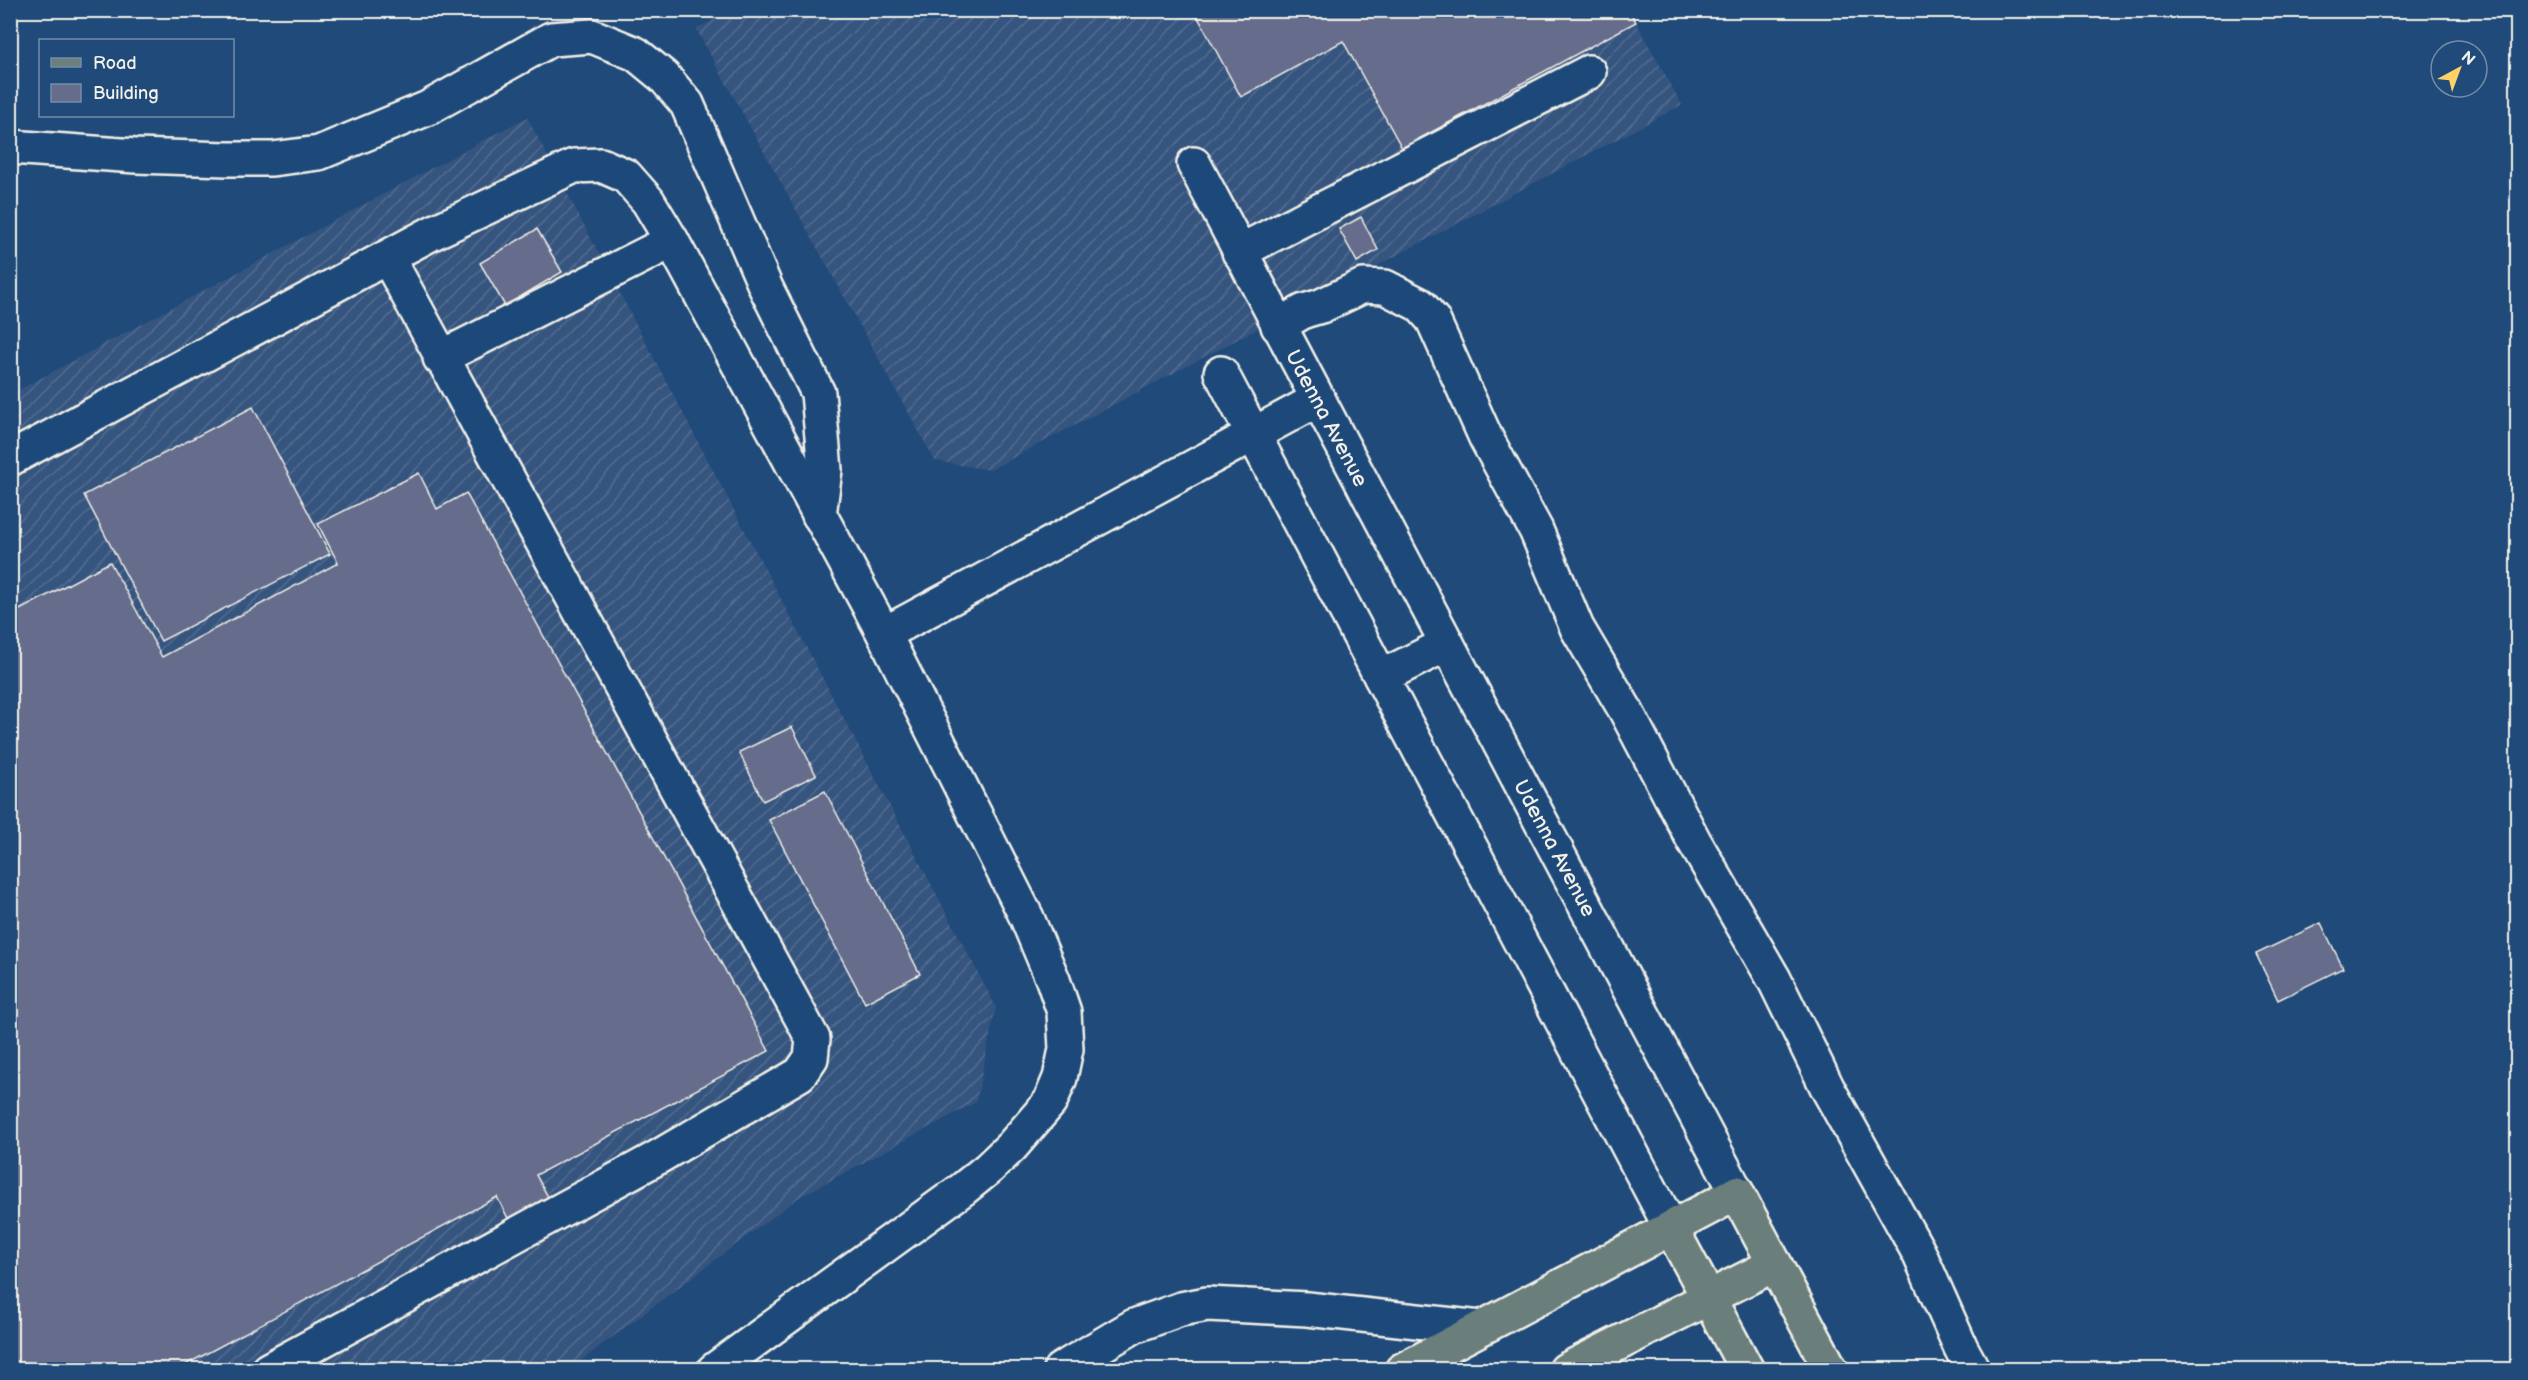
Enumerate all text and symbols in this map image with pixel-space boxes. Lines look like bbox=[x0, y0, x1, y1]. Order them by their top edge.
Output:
legend bbox=[39, 39, 234, 117]
north arrow bbox=[2429, 39, 2489, 99]
text: N bbox=[2457, 48, 2479, 70]
text: Road bbox=[93, 53, 137, 74]
text: Building bbox=[93, 83, 159, 104]
street label: Udenna Avenue bbox=[1280, 345, 1373, 491]
street label: Udenna Avenue bbox=[1508, 775, 1601, 921]

